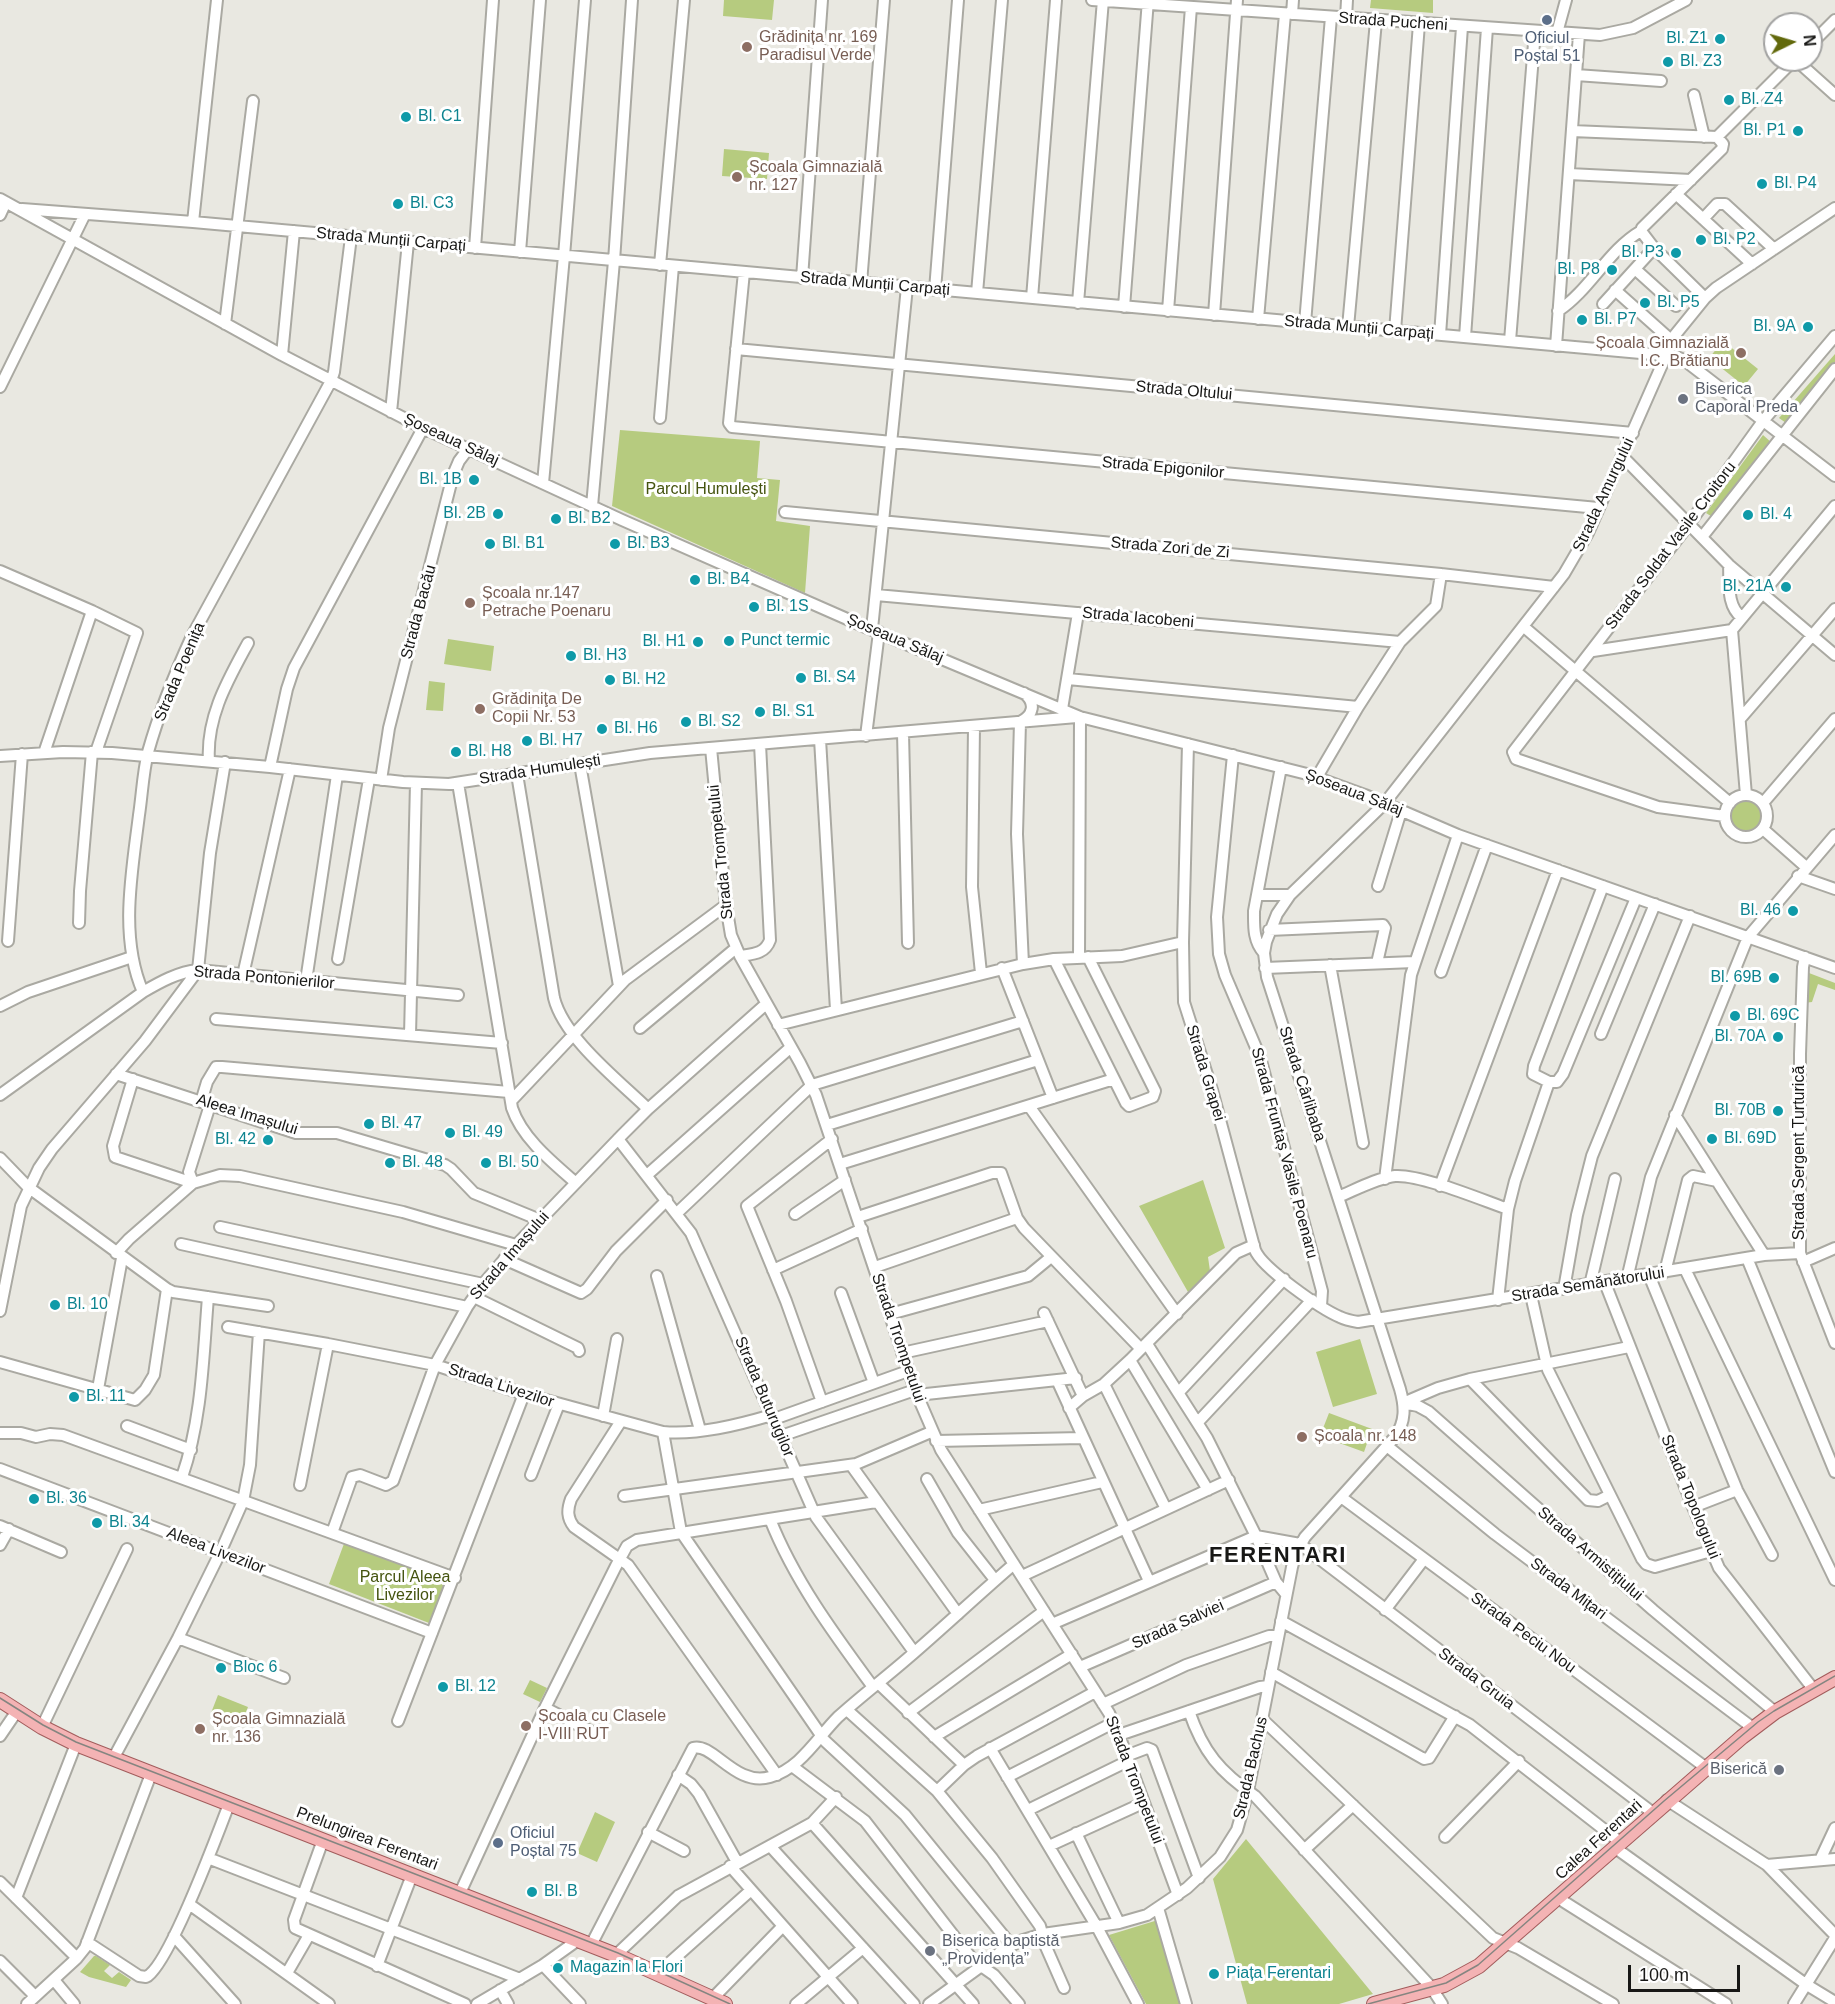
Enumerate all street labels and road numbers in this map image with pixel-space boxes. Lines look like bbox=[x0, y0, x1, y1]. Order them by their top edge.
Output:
street label: Strada Pucheni bbox=[1338, 9, 1448, 35]
street label: Strada Munții Carpați bbox=[315, 224, 467, 256]
street label: Strada Munții Carpați bbox=[799, 268, 951, 300]
street label: Strada Munții Carpați bbox=[1283, 312, 1435, 344]
street label: Strada Oltului bbox=[1135, 377, 1233, 405]
street label: Șoseaua Sălaj bbox=[400, 409, 502, 471]
street label: Strada Amurgului bbox=[1569, 435, 1639, 555]
street label: Strada Epigonilor bbox=[1101, 453, 1225, 483]
street label: Strada Soldat Vasile Croitoru bbox=[1602, 458, 1740, 634]
street label: Strada Zori de Zi bbox=[1110, 533, 1230, 563]
street label: Strada Bacău bbox=[397, 563, 441, 661]
street label: Strada Iacobeni bbox=[1081, 604, 1195, 632]
street label: Șoseaua Sălaj bbox=[844, 610, 946, 668]
street label: Strada Poenița bbox=[150, 620, 210, 724]
street label: Strada Humulești bbox=[478, 751, 602, 789]
street label: Șoseaua Sălaj bbox=[1302, 766, 1406, 820]
street label: Strada Trompetului bbox=[704, 784, 738, 920]
street label: Strada Pontonierilor bbox=[193, 962, 335, 994]
street label: Strada Grapei bbox=[1181, 1023, 1229, 1123]
street label: Strada Cârlibaba bbox=[1274, 1024, 1330, 1144]
street label: Strada Fruntaș Vasile Poenaru bbox=[1247, 1045, 1321, 1261]
street label: Strada Sergent Turturică bbox=[1790, 1066, 1810, 1240]
street label: Aleea Imașului bbox=[194, 1090, 300, 1140]
street label: Strada Imașului bbox=[466, 1208, 554, 1304]
street label: Strada Semănătorului bbox=[1510, 1263, 1666, 1307]
street label: Strada Trompetului bbox=[867, 1271, 929, 1405]
street label: Strada Buturugilor bbox=[730, 1334, 798, 1460]
street label: Strada Livezilor bbox=[446, 1360, 556, 1412]
street label: Strada Topologului bbox=[1656, 1432, 1724, 1562]
street label: Strada Armistițiului bbox=[1533, 1503, 1647, 1605]
street label: Aleea Livezilor bbox=[164, 1523, 268, 1579]
street label: Strada Mițari bbox=[1526, 1554, 1610, 1624]
street label: Strada Peciu Nou bbox=[1467, 1588, 1579, 1678]
street label: Strada Salviei bbox=[1129, 1596, 1227, 1654]
street label: Strada Gruia bbox=[1434, 1644, 1518, 1714]
street label: Strada Trompetului bbox=[1101, 1713, 1167, 1847]
street label: Strada Bachus bbox=[1230, 1715, 1272, 1821]
street label: Calea Ferentari bbox=[1552, 1796, 1646, 1884]
street label: Prelungirea Ferentari bbox=[293, 1803, 441, 1875]

